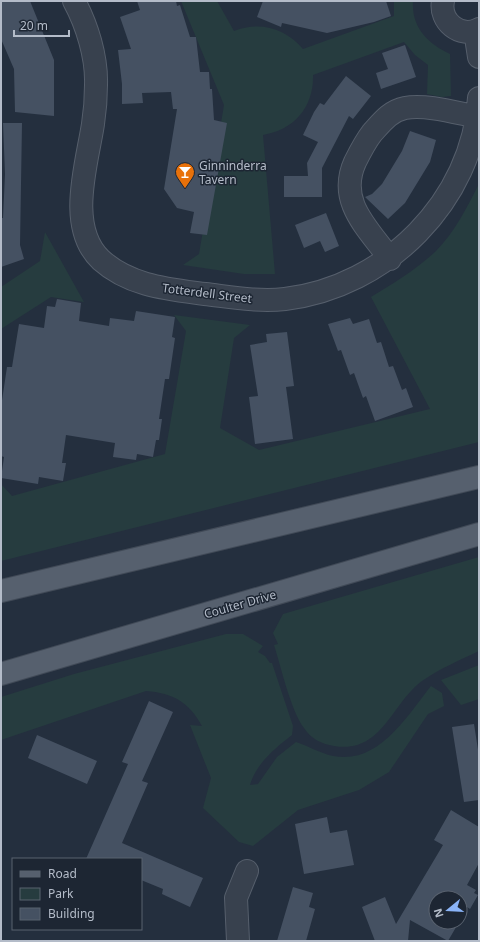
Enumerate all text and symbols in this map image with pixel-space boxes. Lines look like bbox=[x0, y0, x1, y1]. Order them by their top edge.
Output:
scale bar bbox=[14, 12, 69, 38]
text: 20 m bbox=[20, 17, 48, 34]
place label: Ginninderra Tavern bbox=[199, 157, 267, 188]
bar icon: Ginninderra Tavern bbox=[174, 161, 196, 189]
street label: Totterdell Street bbox=[161, 279, 253, 307]
street label: Coulter Drive bbox=[202, 586, 278, 622]
legend bbox=[12, 858, 142, 930]
text: Road bbox=[48, 865, 77, 882]
text: Park bbox=[48, 885, 74, 902]
north arrow bbox=[428, 890, 468, 930]
text: Building bbox=[48, 905, 95, 922]
text: N bbox=[429, 907, 447, 920]

